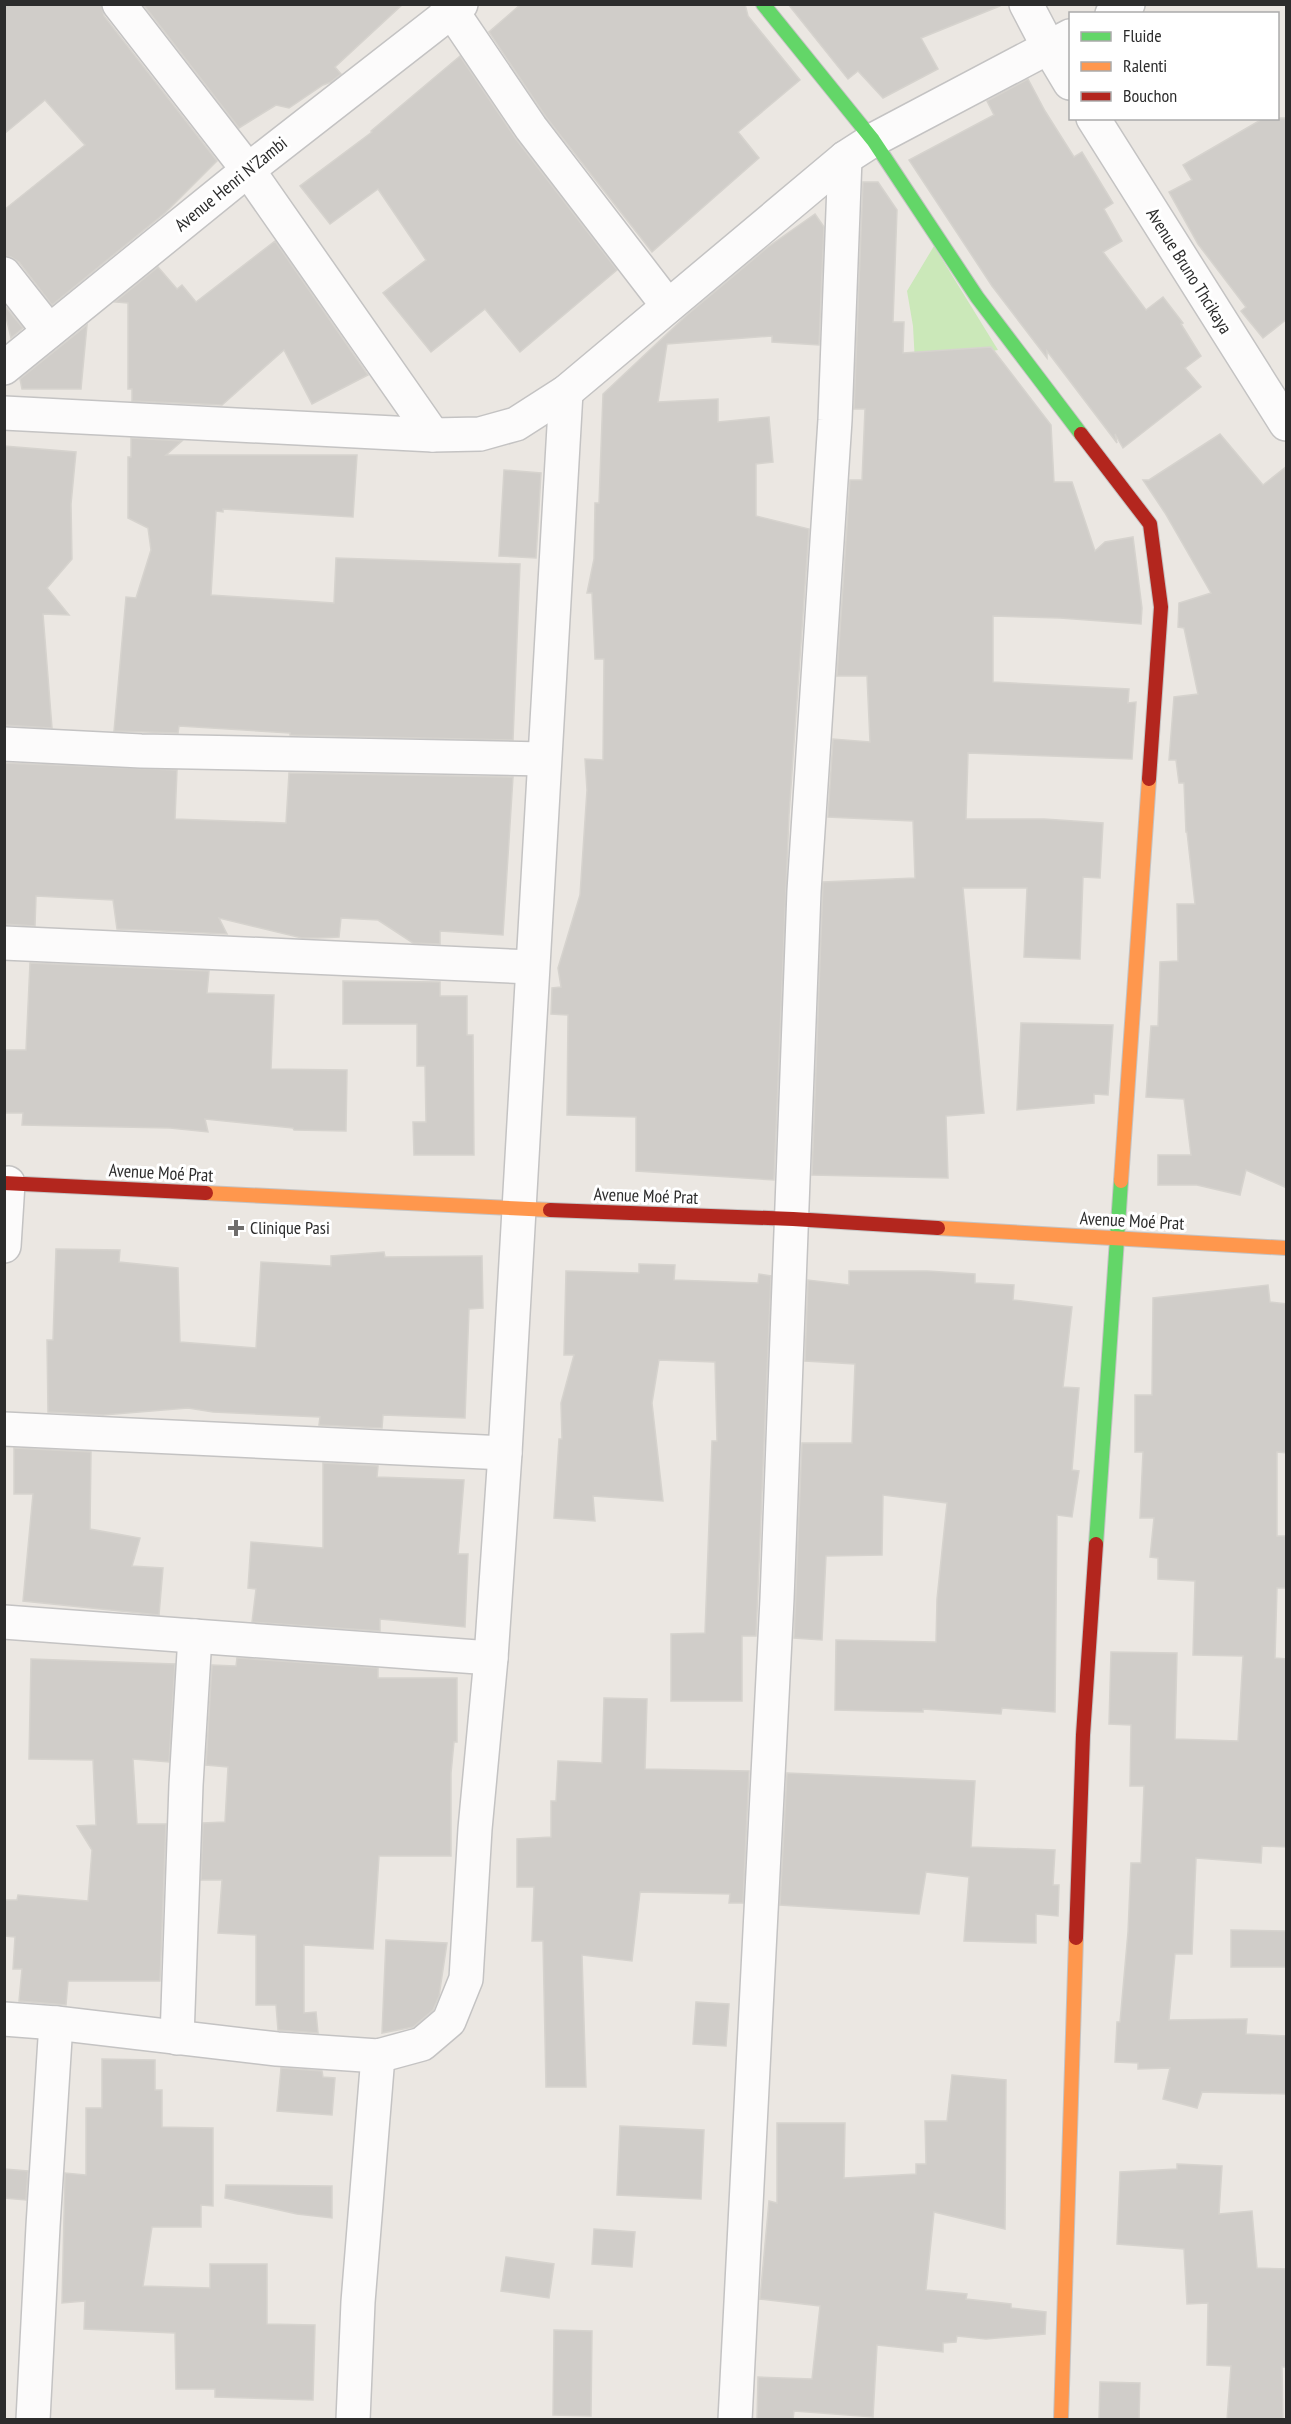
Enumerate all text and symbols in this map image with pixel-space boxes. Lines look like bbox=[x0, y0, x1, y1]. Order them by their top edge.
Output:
legend bbox=[1069, 12, 1279, 120]
text: Fluide bbox=[1123, 24, 1162, 47]
text: Ralenti bbox=[1123, 54, 1167, 77]
text: Bouchon bbox=[1123, 84, 1177, 107]
street label: Avenue Henri N'Zambi bbox=[170, 131, 292, 236]
street label: Avenue Bruno Thcikaya bbox=[1142, 204, 1237, 338]
street label: Avenue Moé Prat bbox=[108, 1158, 214, 1187]
street label: Avenue Moé Prat bbox=[593, 1182, 699, 1209]
street label: Avenue Moé Prat bbox=[1079, 1206, 1185, 1235]
place label: Clinique Pasi bbox=[250, 1216, 330, 1239]
marker: Clinique Pasi bbox=[227, 1219, 245, 1237]

